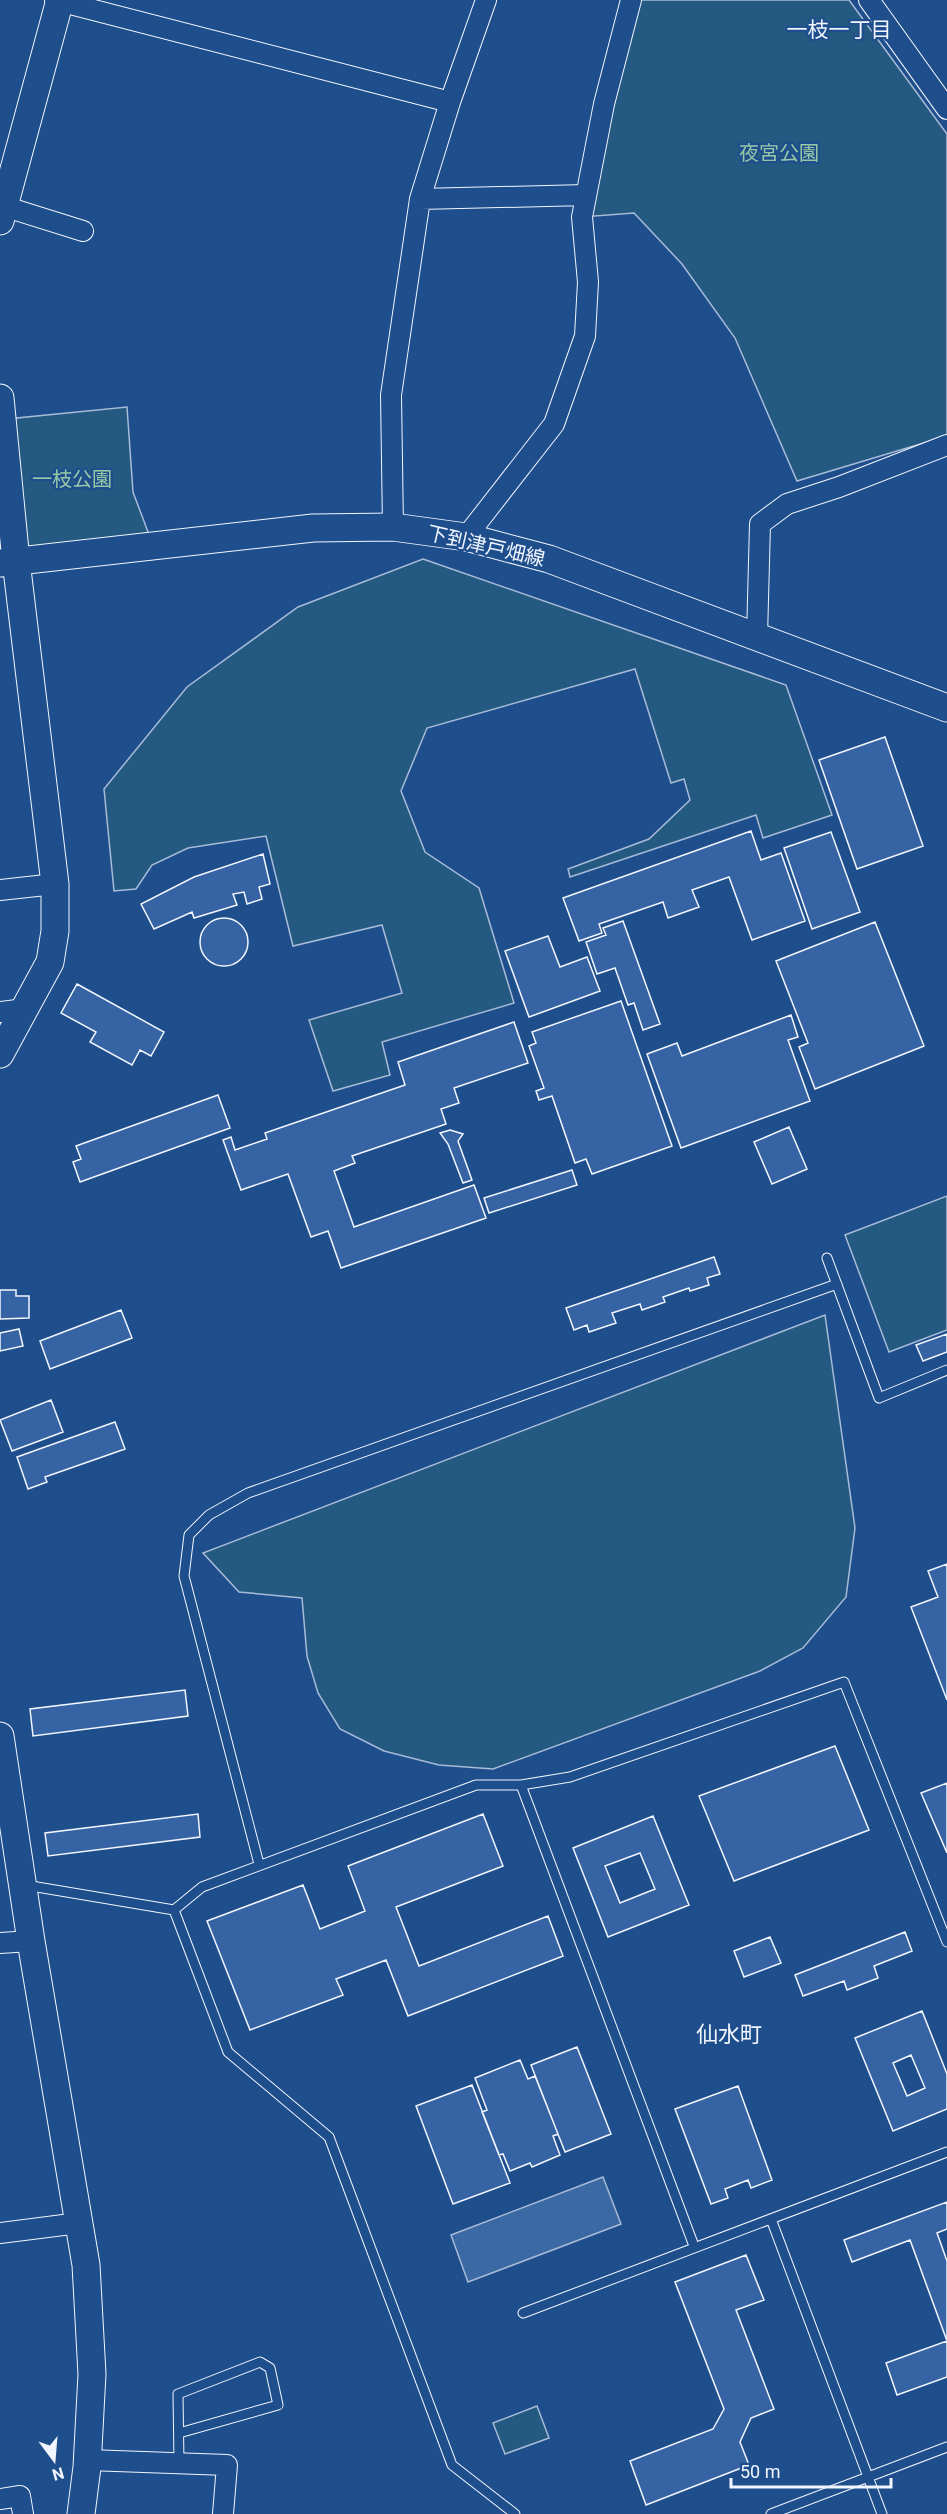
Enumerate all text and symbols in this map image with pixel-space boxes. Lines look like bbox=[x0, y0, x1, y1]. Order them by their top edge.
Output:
district label: 一枝一丁目 bbox=[787, 18, 892, 42]
park label: 夜宮公園 bbox=[739, 141, 819, 165]
park label: 一枝公園 bbox=[32, 467, 112, 491]
street label: 下到津戸畑線 bbox=[425, 521, 547, 571]
district label: 仙水町 bbox=[696, 2022, 762, 2047]
north arrow bbox=[24, 2430, 84, 2490]
scale bar bbox=[731, 2451, 892, 2489]
text: 50 m bbox=[740, 2461, 780, 2482]
text: N bbox=[50, 2463, 66, 2485]

